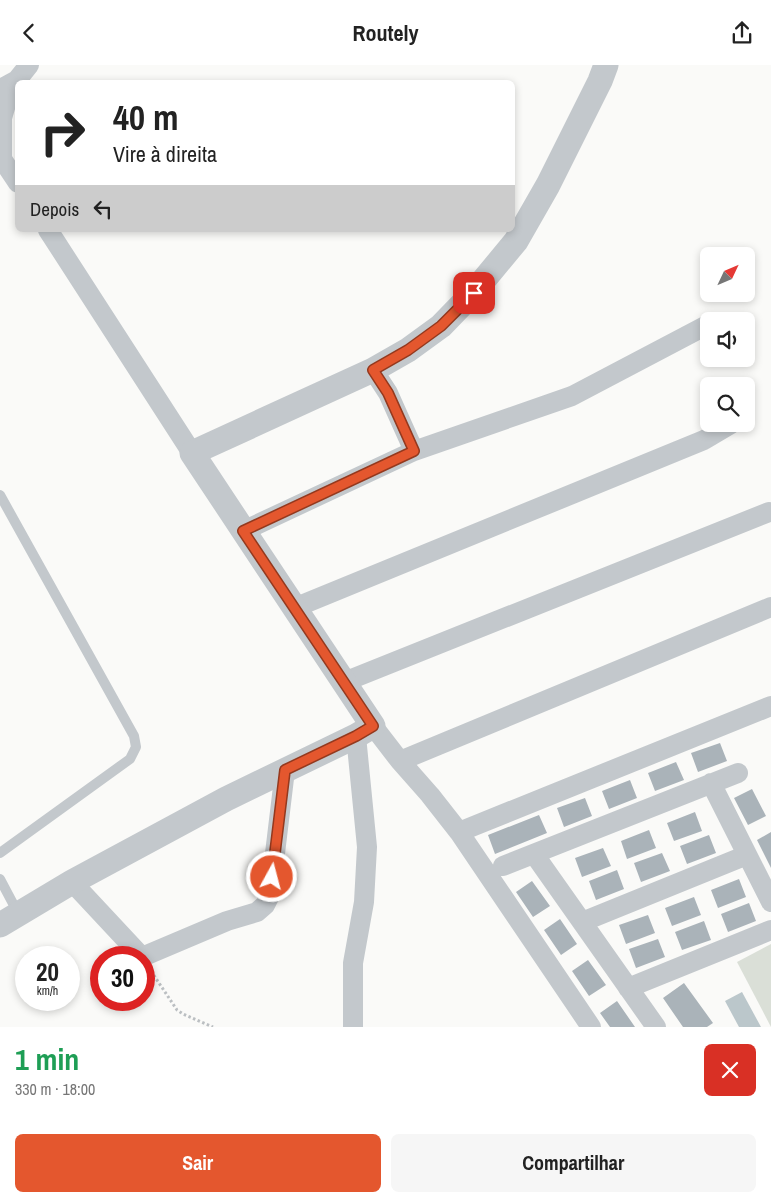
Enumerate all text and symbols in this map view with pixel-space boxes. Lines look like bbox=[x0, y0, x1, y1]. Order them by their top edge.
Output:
text: Routely bbox=[352, 18, 419, 48]
icon: back bbox=[15, 19, 43, 47]
icon: share bbox=[728, 19, 756, 47]
text: 40 m bbox=[113, 94, 178, 141]
icon: right bbox=[30, 100, 95, 165]
text: Vire à direita bbox=[113, 139, 217, 169]
icon: left bbox=[89, 195, 117, 223]
text: Depois bbox=[30, 196, 79, 222]
north arrow bbox=[700, 247, 755, 303]
map controls bbox=[700, 247, 755, 432]
pin bbox=[453, 272, 495, 314]
icon: arrive bbox=[460, 279, 488, 307]
button: sound bbox=[700, 312, 755, 367]
button: search bbox=[700, 377, 755, 432]
position arrow bbox=[245, 850, 297, 902]
speed limit sign: 30 bbox=[90, 946, 155, 1011]
text: 20 bbox=[36, 955, 59, 989]
text: km/h bbox=[37, 983, 58, 999]
text: 1 min bbox=[15, 1039, 79, 1079]
button: close bbox=[704, 1044, 756, 1096]
text: 330 m · 18:00 bbox=[15, 1078, 95, 1100]
button: Sair bbox=[15, 1134, 381, 1192]
button: Compartilhar bbox=[391, 1134, 756, 1192]

